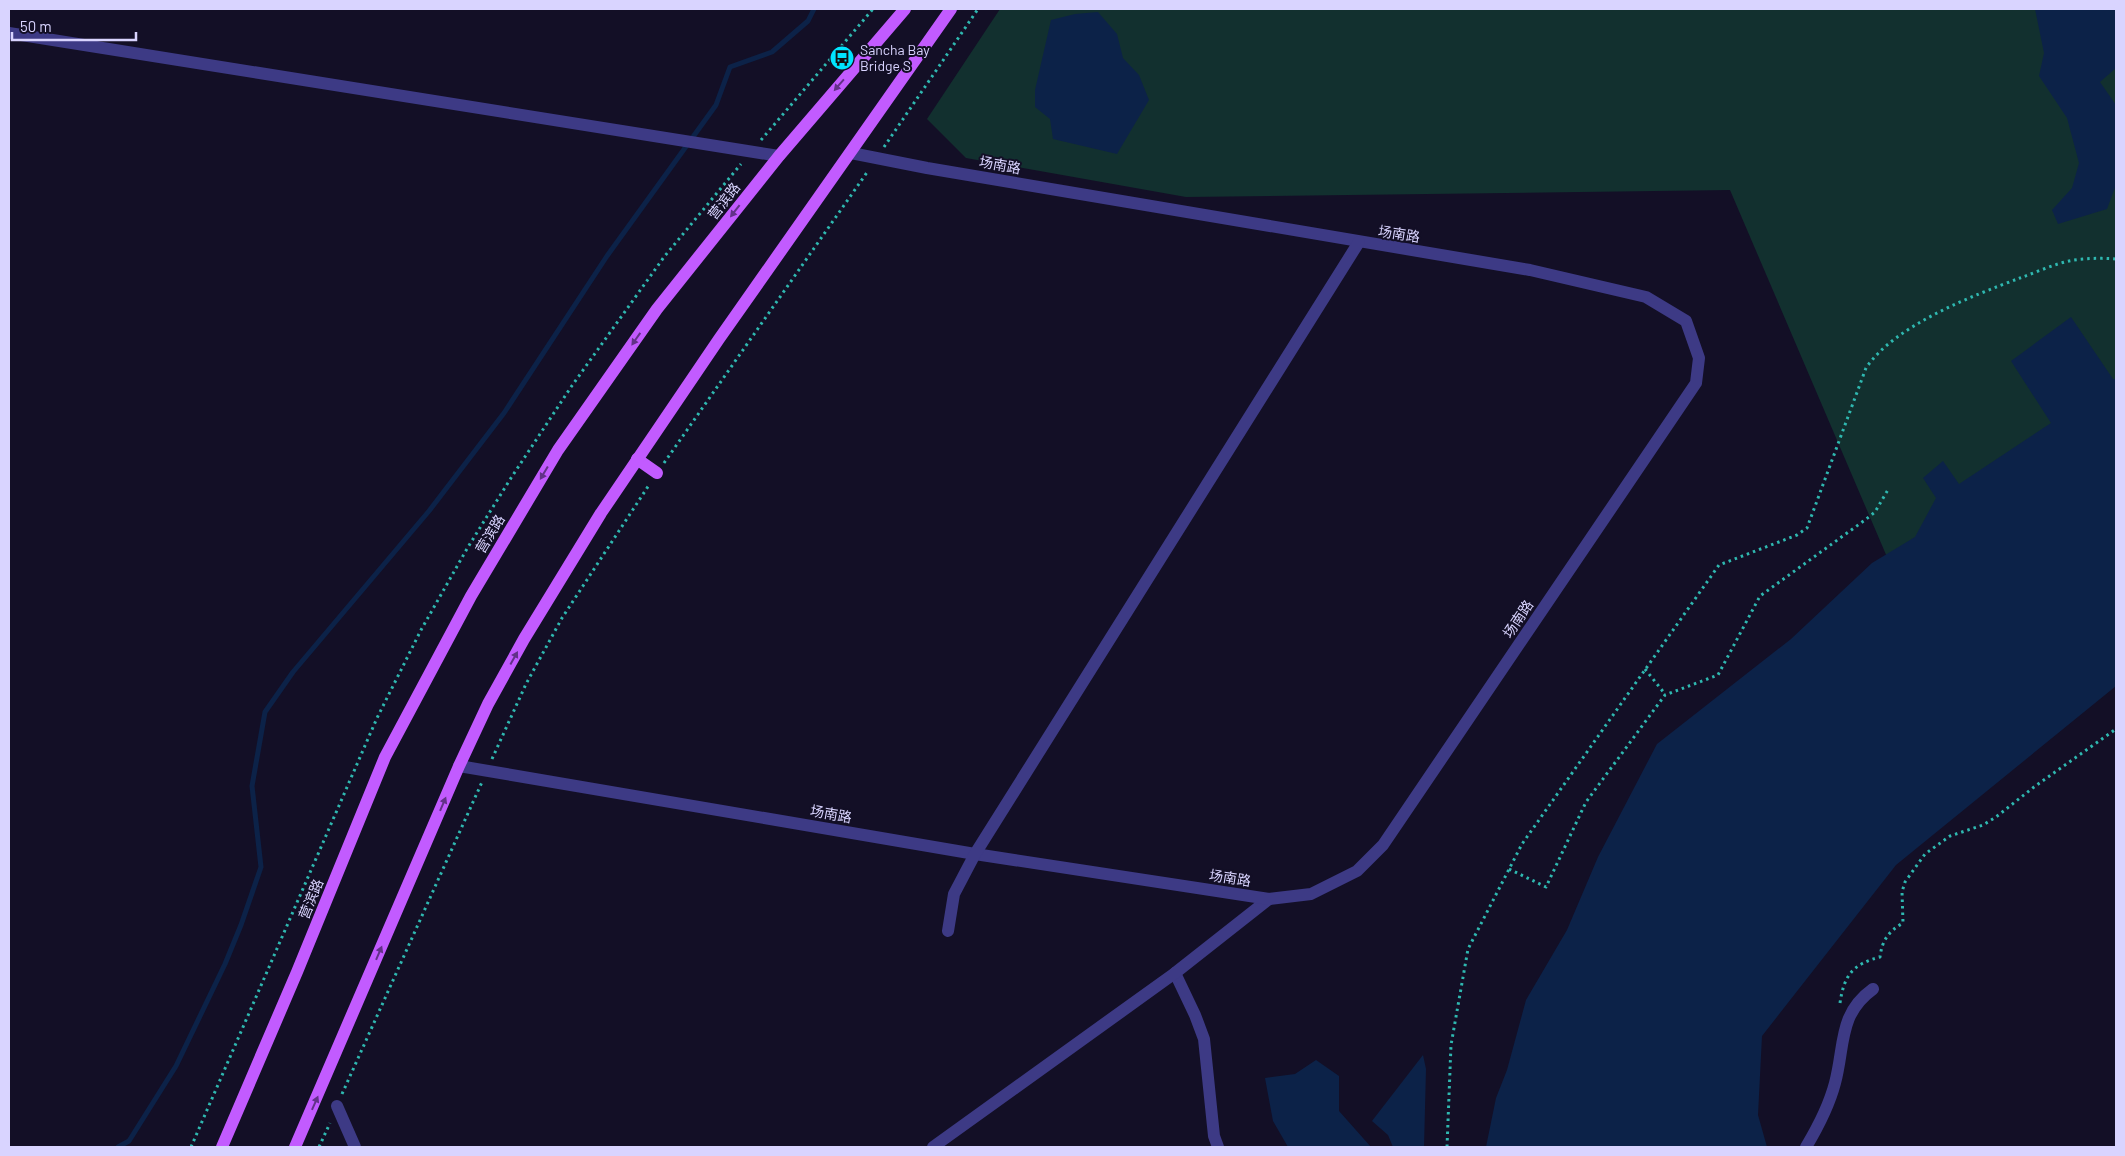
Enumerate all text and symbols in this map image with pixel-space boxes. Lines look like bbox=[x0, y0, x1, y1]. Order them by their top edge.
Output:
scale bar bbox=[12, 10, 136, 42]
text: 50 m bbox=[20, 17, 52, 35]
place label: Sancha Bay Bridge S bbox=[860, 41, 930, 74]
bus stop icon: Sancha Bay Bridge S bbox=[829, 45, 855, 71]
one-way arrow bbox=[833, 79, 845, 91]
street label: 场南路 bbox=[978, 152, 1022, 177]
street label: 营滨路 bbox=[704, 179, 743, 222]
one-way arrow bbox=[730, 204, 741, 217]
street label: 场南路 bbox=[1377, 222, 1421, 245]
one-way arrow bbox=[631, 332, 641, 346]
one-way arrow bbox=[539, 466, 548, 479]
street label: 营滨路 bbox=[471, 511, 508, 556]
street label: 场南路 bbox=[1499, 597, 1536, 641]
one-way arrow bbox=[509, 651, 518, 664]
one-way arrow bbox=[439, 797, 447, 811]
street label: 场南路 bbox=[809, 801, 853, 826]
street label: 场南路 bbox=[1208, 866, 1252, 889]
street label: 营滨路 bbox=[295, 876, 326, 921]
one-way arrow bbox=[376, 946, 384, 960]
one-way arrow bbox=[312, 1096, 320, 1110]

